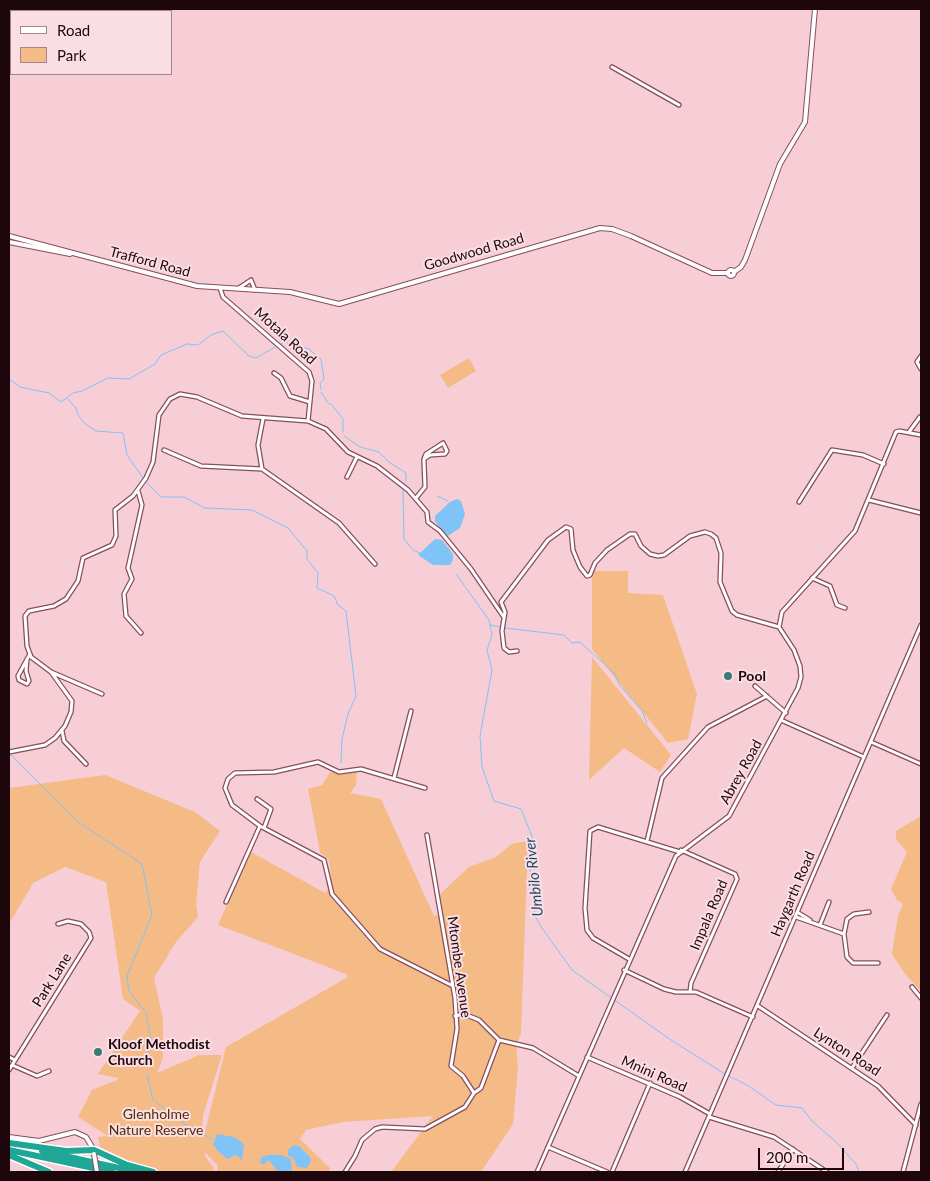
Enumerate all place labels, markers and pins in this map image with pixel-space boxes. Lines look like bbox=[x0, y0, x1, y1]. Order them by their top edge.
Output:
place label: Pool bbox=[738, 668, 766, 684]
marker: Pool bbox=[722, 670, 734, 682]
place label: Kloof Methodist Church bbox=[108, 1036, 210, 1068]
marker: Kloof Methodist Church bbox=[92, 1046, 104, 1058]

